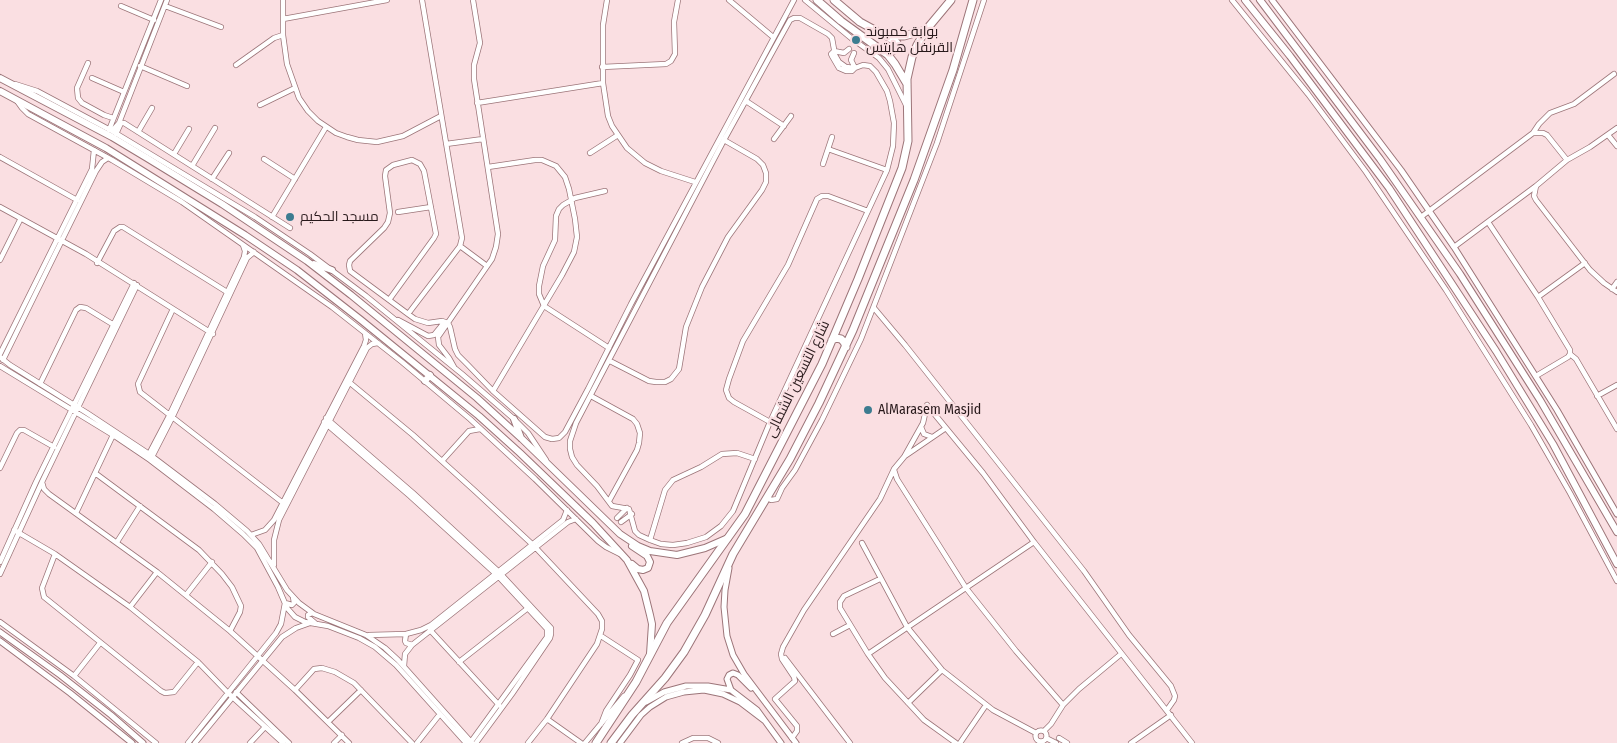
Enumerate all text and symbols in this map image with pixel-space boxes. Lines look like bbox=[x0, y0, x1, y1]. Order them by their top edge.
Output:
place label: بوابة كمبوند القرنفل هايتس bbox=[866, 24, 953, 56]
marker: بوابة كمبوند القرنفل هايتس bbox=[850, 34, 862, 46]
place label: مسجد الحكيم bbox=[300, 209, 379, 225]
marker: مسجد الحكيم bbox=[284, 211, 296, 223]
street label: شارع التسعين الشمالى bbox=[762, 318, 834, 440]
place label: AlMarasem Masjid bbox=[878, 402, 981, 418]
marker: AlMarasem Masjid bbox=[862, 404, 874, 416]

